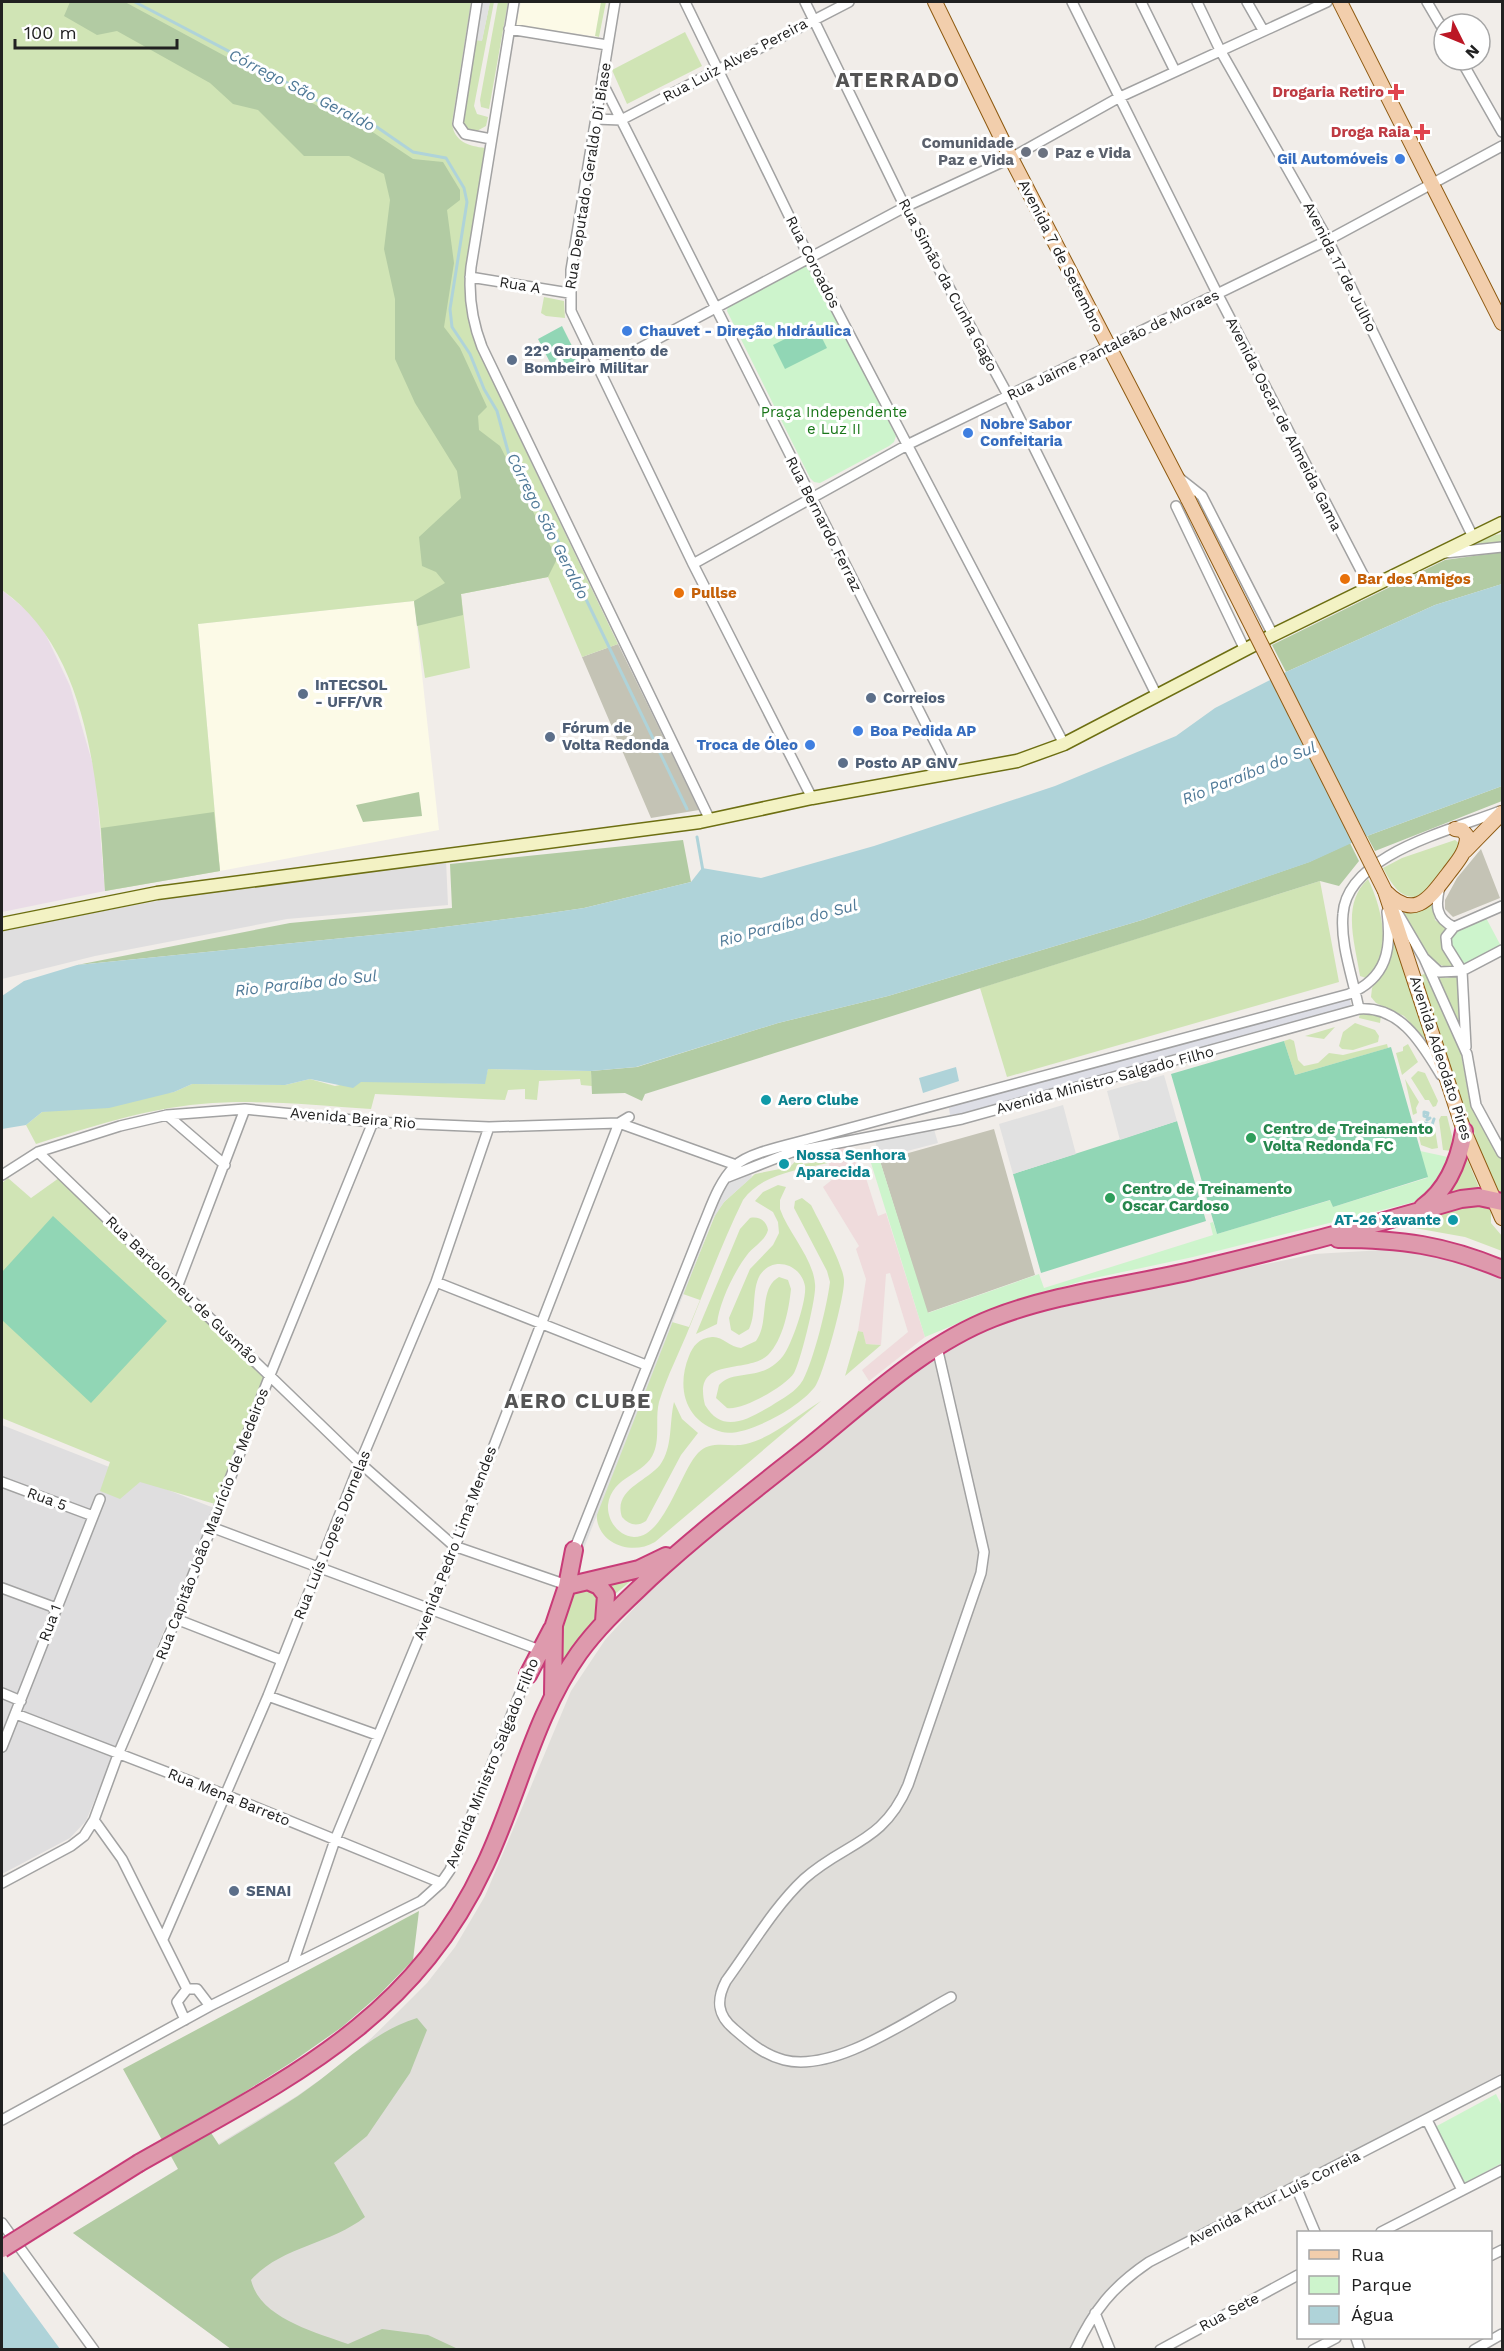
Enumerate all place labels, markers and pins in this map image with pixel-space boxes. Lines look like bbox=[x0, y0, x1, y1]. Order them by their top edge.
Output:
place label: Drogaria Retiro bbox=[1272, 83, 1384, 101]
marker: Drogaria Retiro bbox=[1389, 85, 1403, 99]
place label: Droga Raia bbox=[1331, 123, 1410, 141]
marker: Droga Raia bbox=[1415, 125, 1429, 139]
place label: Comunidade Paz e Vida bbox=[922, 134, 1014, 169]
place label: Paz e Vida bbox=[1055, 144, 1131, 162]
marker: Comunidade Paz e Vida bbox=[1019, 145, 1033, 159]
marker: Paz e Vida bbox=[1036, 146, 1050, 160]
place label: Gil Automóveis bbox=[1277, 150, 1388, 168]
marker: Gil Automóveis bbox=[1393, 152, 1407, 166]
place label: Chauvet - Direção hIdráulica bbox=[639, 322, 851, 340]
marker: Chauvet - Direção hIdráulica bbox=[620, 324, 634, 338]
place label: 22° Grupamento de Bombeiro Militar bbox=[524, 342, 668, 377]
marker: 22° Grupamento de Bombeiro Militar bbox=[505, 353, 519, 367]
place label: Nobre Sabor Confeitaria bbox=[980, 415, 1072, 450]
marker: Nobre Sabor Confeitaria bbox=[961, 426, 975, 440]
place label: Bar dos Amigos bbox=[1357, 570, 1471, 588]
marker: Bar dos Amigos bbox=[1338, 572, 1352, 586]
place label: Pullse bbox=[691, 584, 737, 602]
marker: Pullse bbox=[672, 586, 686, 600]
place label: InTECSOL - UFF/VR bbox=[315, 676, 388, 711]
marker: InTECSOL - UFF/VR bbox=[296, 687, 310, 701]
place label: Correios bbox=[883, 689, 945, 707]
marker: Correios bbox=[864, 691, 878, 705]
place label: Fórum de Volta Redonda bbox=[562, 719, 670, 754]
place label: Boa Pedida AP bbox=[870, 722, 976, 740]
marker: Boa Pedida AP bbox=[851, 724, 865, 738]
marker: Fórum de Volta Redonda bbox=[543, 730, 557, 744]
place label: Troca de Óleo bbox=[696, 736, 798, 754]
marker: Troca de Óleo bbox=[803, 738, 817, 752]
place label: Posto AP GNV bbox=[855, 754, 959, 772]
marker: Posto AP GNV bbox=[836, 756, 850, 770]
place label: Aero Clube bbox=[778, 1091, 859, 1109]
marker: Aero Clube bbox=[759, 1093, 773, 1107]
place label: Centro de Treinamento Volta Redonda FC bbox=[1263, 1120, 1433, 1155]
marker: Centro de Treinamento Volta Redonda FC bbox=[1244, 1131, 1258, 1145]
place label: Nossa Senhora Aparecida bbox=[796, 1146, 906, 1181]
marker: Nossa Senhora Aparecida bbox=[777, 1157, 791, 1171]
place label: Centro de Treinamento Oscar Cardoso bbox=[1122, 1180, 1292, 1215]
marker: Centro de Treinamento Oscar Cardoso bbox=[1103, 1191, 1117, 1205]
place label: AT-26 Xavante bbox=[1334, 1211, 1441, 1229]
marker: AT-26 Xavante bbox=[1446, 1213, 1460, 1227]
place label: SENAI bbox=[246, 1882, 291, 1900]
marker: SENAI bbox=[227, 1884, 241, 1898]

